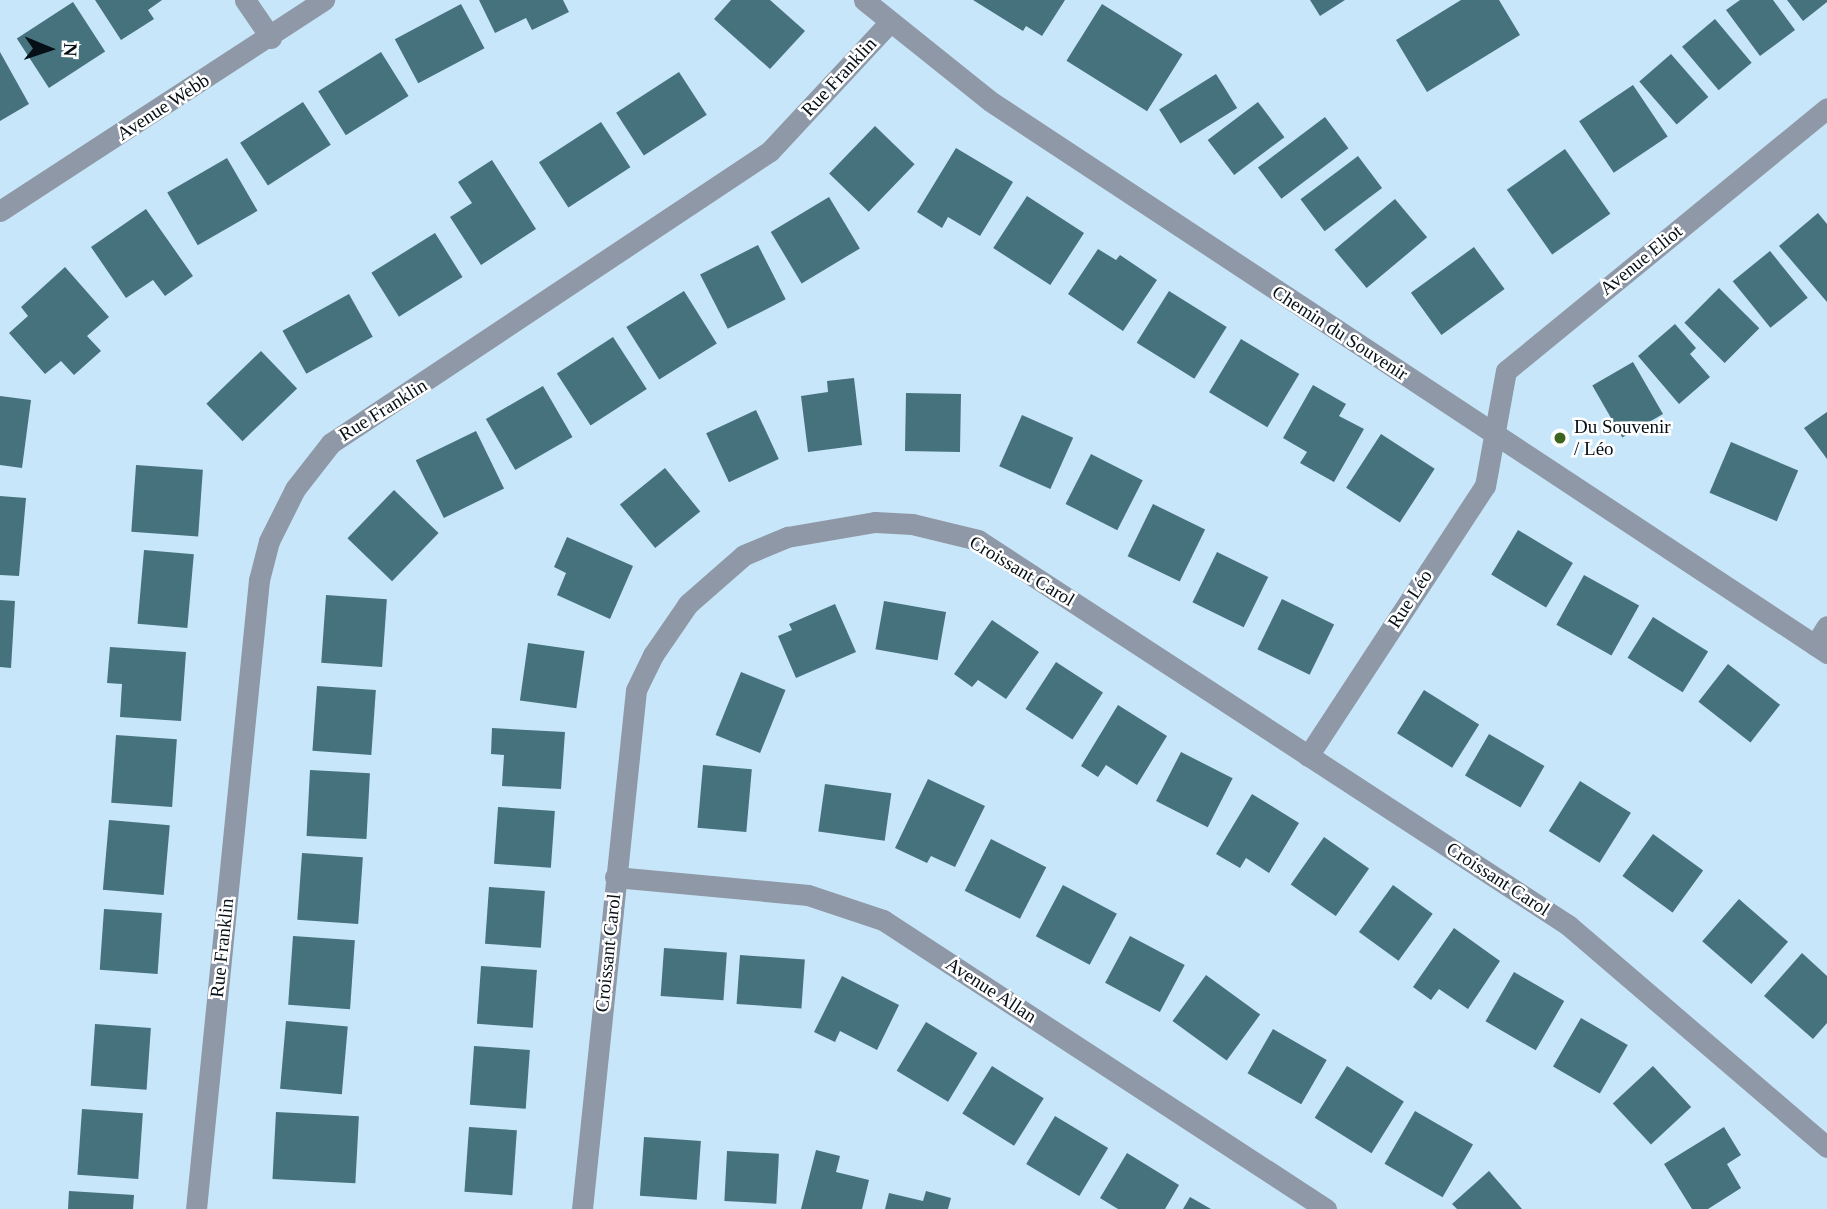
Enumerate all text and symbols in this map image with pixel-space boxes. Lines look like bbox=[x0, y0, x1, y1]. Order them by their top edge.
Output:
north arrow bbox=[14, 14, 84, 84]
street label: Rue Franklin bbox=[797, 33, 881, 121]
text: N bbox=[60, 43, 81, 57]
street label: Avenue Webb bbox=[112, 68, 214, 146]
street label: Avenue Eliot bbox=[1595, 220, 1687, 300]
street label: Chemin du Souvenir bbox=[1268, 281, 1412, 385]
street label: Rue Franklin bbox=[335, 374, 431, 446]
place label: Du Souvenir / Léo bbox=[1574, 416, 1671, 460]
marker: Du Souvenir / Léo bbox=[1552, 430, 1568, 446]
street label: Croissant Carol bbox=[965, 531, 1079, 611]
street label: Rue Léo bbox=[1383, 566, 1437, 632]
street label: Croissant Carol bbox=[1442, 837, 1554, 921]
street label: Croissant Carol bbox=[590, 893, 626, 1013]
street label: Rue Franklin bbox=[205, 897, 239, 999]
street label: Avenue Allan bbox=[941, 952, 1041, 1028]

